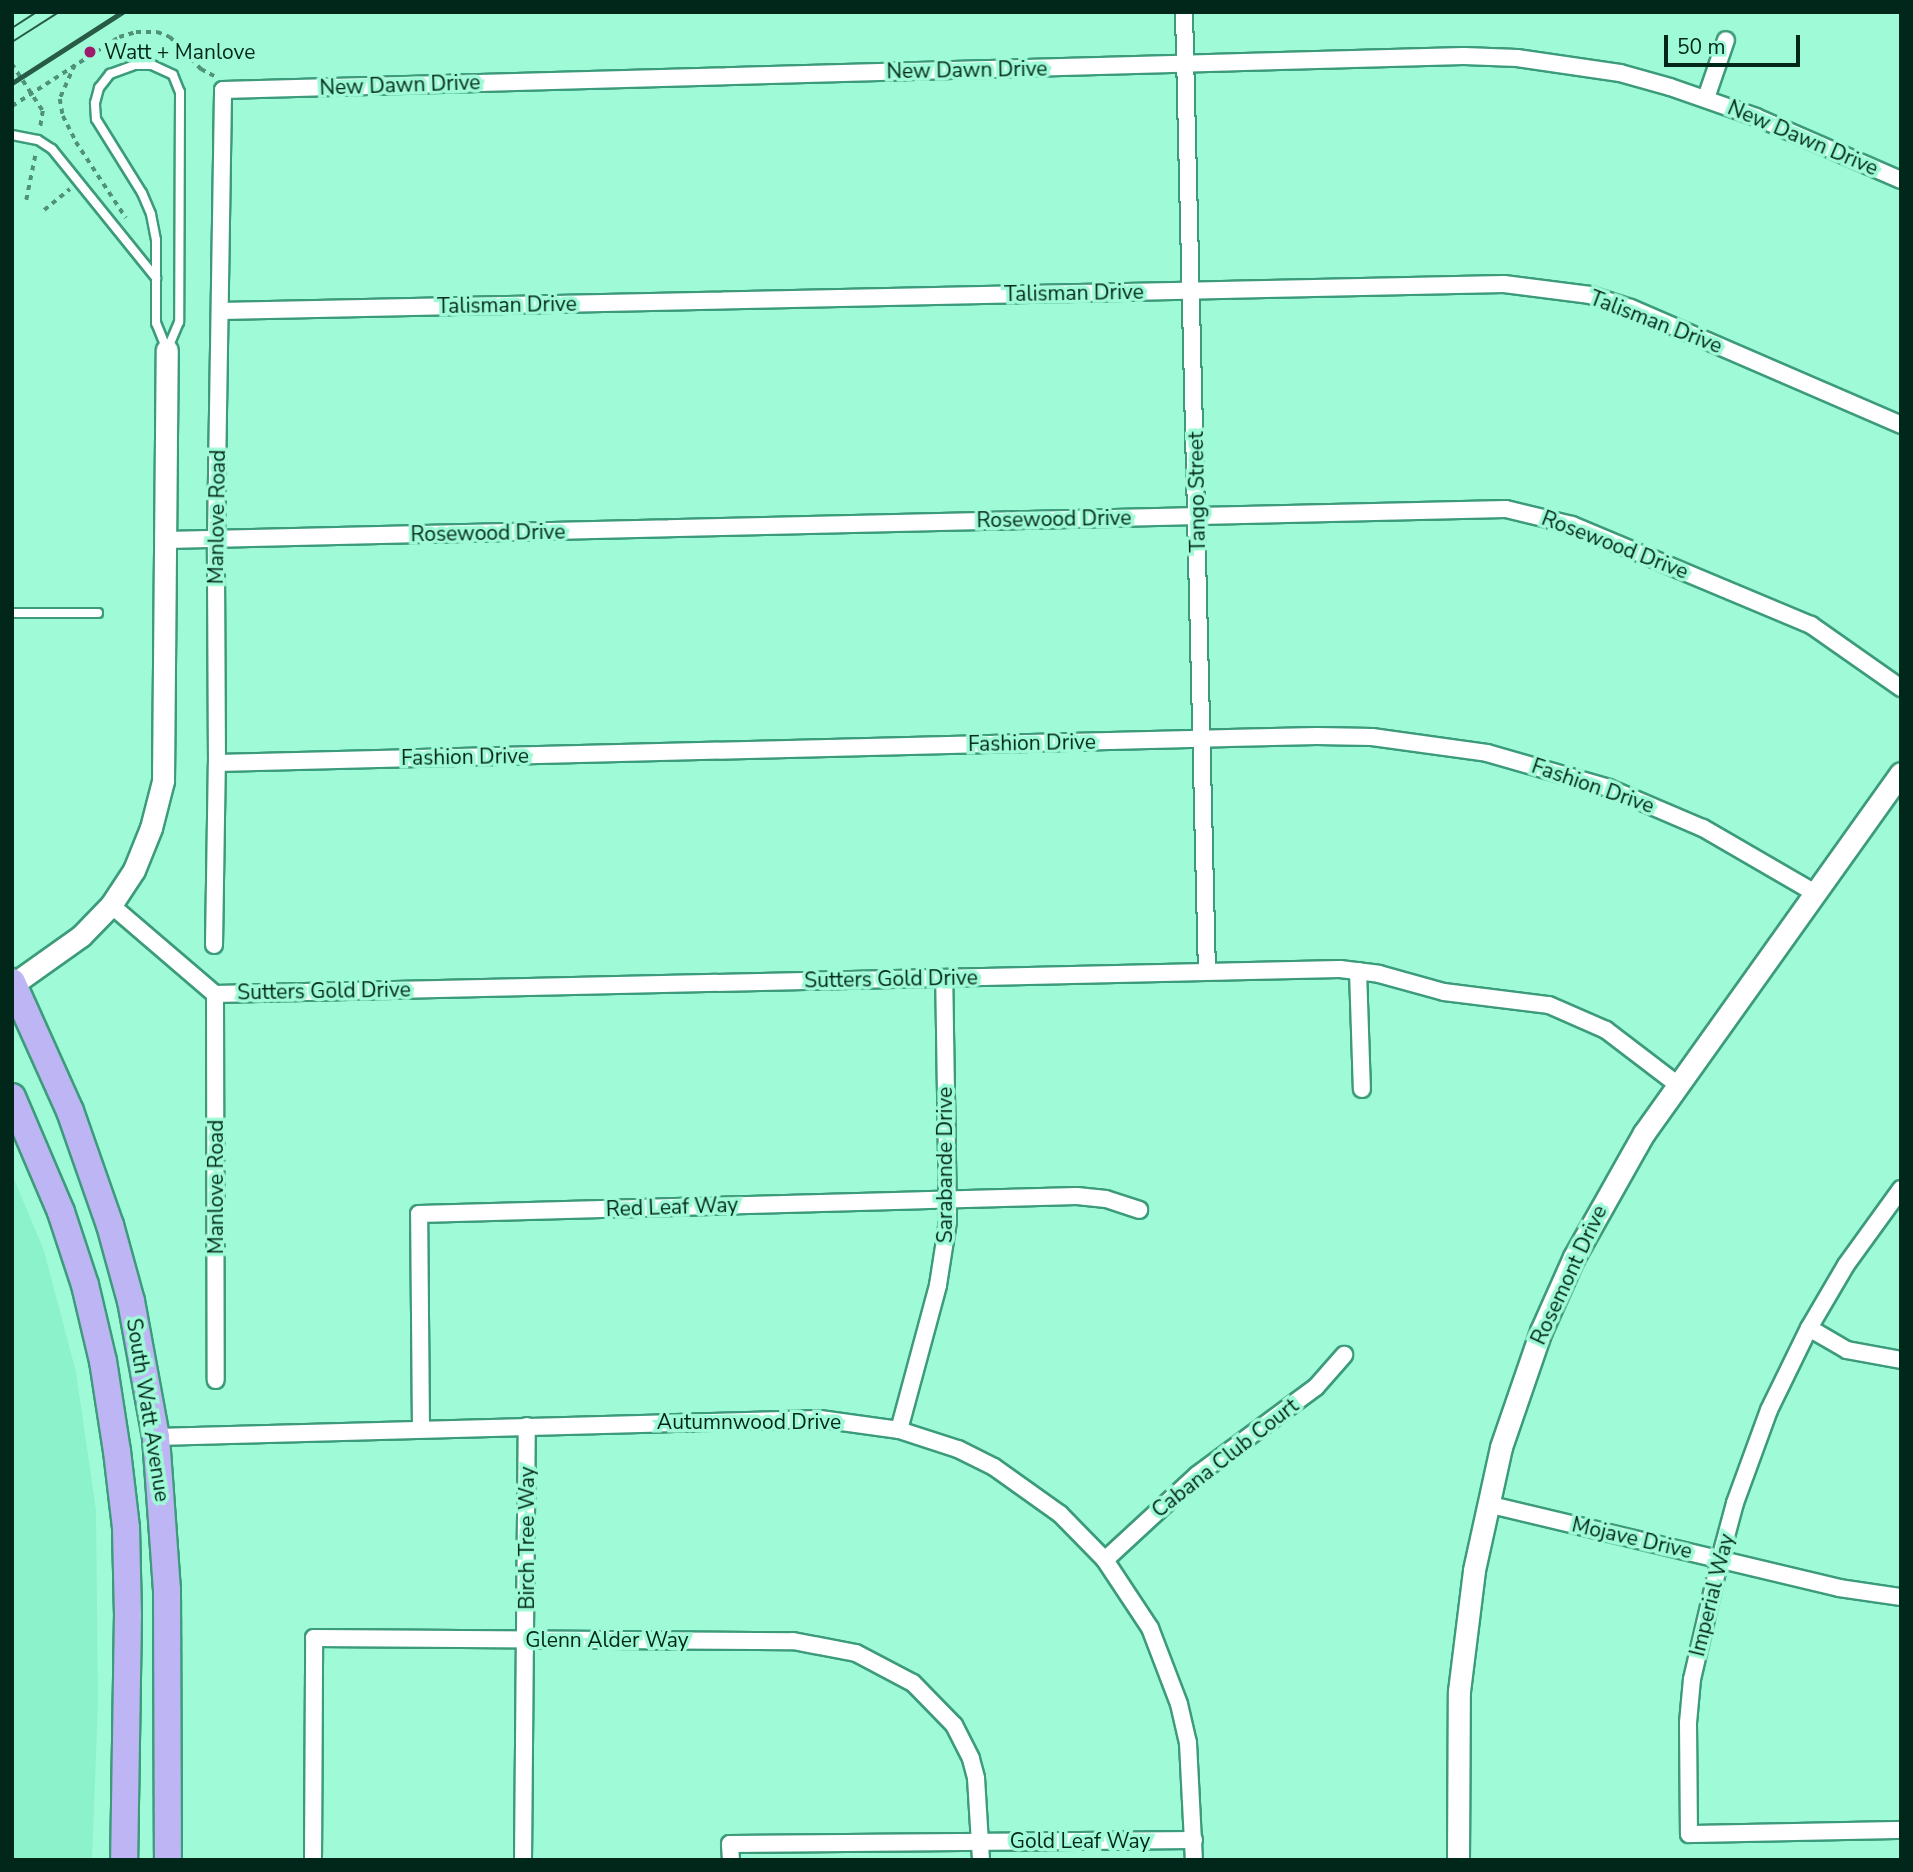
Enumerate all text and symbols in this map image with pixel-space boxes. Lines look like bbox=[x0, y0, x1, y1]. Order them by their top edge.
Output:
scale bar bbox=[1668, 21, 1804, 65]
text: 50 m bbox=[1677, 33, 1726, 61]
place label: Watt + Manlove bbox=[104, 39, 255, 65]
marker: Watt + Manlove bbox=[82, 44, 98, 60]
street label: New Dawn Drive bbox=[886, 56, 1048, 84]
street label: New Dawn Drive bbox=[319, 70, 481, 100]
street label: New Dawn Drive bbox=[1724, 95, 1882, 181]
street label: Talisman Drive bbox=[1004, 279, 1144, 307]
street label: Talisman Drive bbox=[1586, 285, 1726, 359]
street label: Talisman Drive bbox=[437, 291, 577, 319]
street label: Tango Street bbox=[1183, 431, 1211, 553]
street label: Manlove Road bbox=[203, 449, 231, 585]
street label: Rosewood Drive bbox=[976, 505, 1132, 533]
street label: Rosewood Drive bbox=[1538, 505, 1692, 585]
street label: Rosewood Drive bbox=[410, 519, 566, 547]
street label: Fashion Drive bbox=[968, 729, 1096, 757]
street label: Fashion Drive bbox=[401, 743, 529, 771]
street label: Fashion Drive bbox=[1528, 753, 1658, 819]
street label: Sutters Gold Drive bbox=[804, 965, 978, 993]
street label: Sutters Gold Drive bbox=[237, 977, 411, 1005]
street label: Sarabande Drive bbox=[932, 1087, 958, 1243]
street label: Manlove Road bbox=[203, 1120, 229, 1254]
street label: Red Leaf Way bbox=[605, 1192, 739, 1222]
street label: Rosemont Drive bbox=[1526, 1201, 1612, 1349]
street label: South Watt Avenue bbox=[121, 1316, 175, 1504]
street label: Cabana Club Court bbox=[1147, 1393, 1303, 1523]
street label: Autumnwood Drive bbox=[657, 1409, 841, 1435]
street label: Birch Tree Way bbox=[514, 1466, 540, 1610]
street label: Mojave Drive bbox=[1569, 1512, 1695, 1564]
street label: Imperial Way bbox=[1685, 1531, 1739, 1659]
street label: Glenn Alder Way bbox=[525, 1627, 689, 1653]
street label: Gold Leaf Way bbox=[1010, 1828, 1150, 1854]

